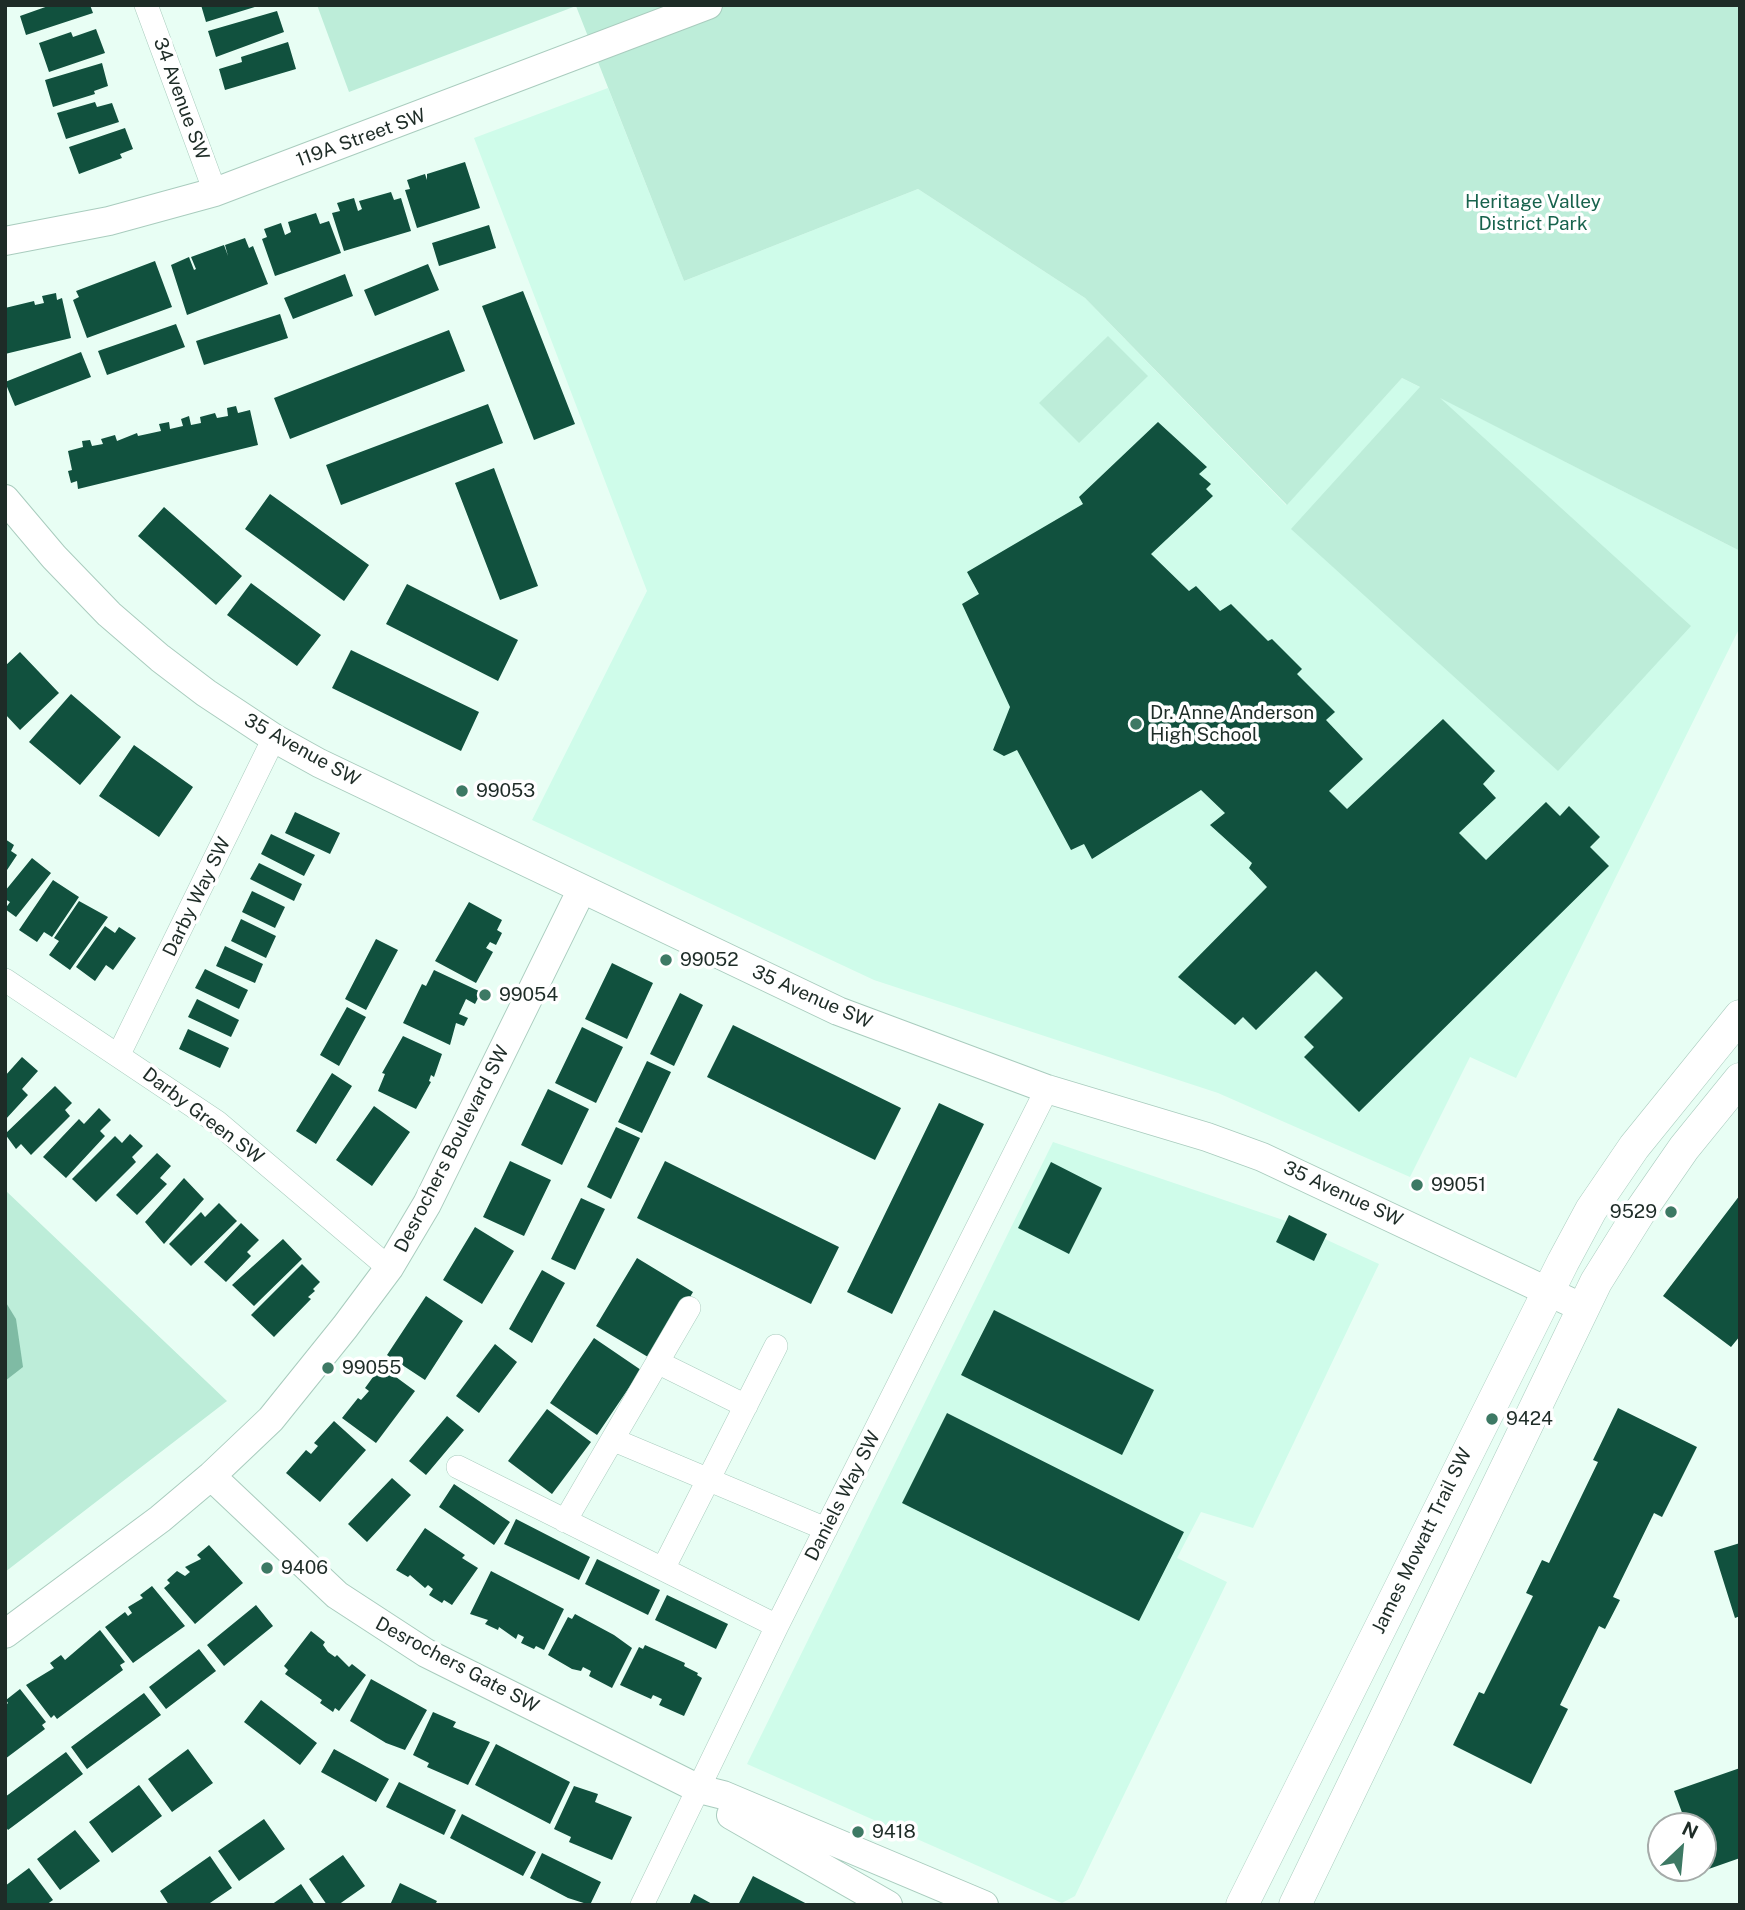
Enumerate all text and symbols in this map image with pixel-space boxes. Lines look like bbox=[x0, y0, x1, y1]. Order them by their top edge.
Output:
street label: 34 Avenue SW bbox=[148, 35, 214, 163]
street label: 119A Street SW bbox=[293, 104, 429, 172]
park label: Heritage Valley District Park bbox=[1465, 191, 1601, 235]
place label: Dr. Anne Anderson High School bbox=[1150, 702, 1314, 746]
street label: 35 Avenue SW bbox=[240, 709, 364, 791]
marker: Dr. Anne Anderson High School bbox=[1128, 716, 1144, 732]
place label: 99053 bbox=[476, 780, 535, 802]
marker: 99053 bbox=[454, 783, 470, 799]
street label: Darby Way SW bbox=[158, 834, 236, 960]
place label: 99052 bbox=[680, 949, 739, 971]
marker: 99052 bbox=[658, 952, 674, 968]
street label: 35 Avenue SW bbox=[748, 960, 876, 1034]
place label: 99054 bbox=[499, 984, 558, 1006]
marker: 99054 bbox=[477, 987, 493, 1003]
street label: Desrochers Boulevard SW bbox=[390, 1042, 514, 1256]
street label: Darby Green SW bbox=[138, 1063, 268, 1169]
street label: 35 Avenue SW bbox=[1280, 1156, 1406, 1232]
place label: 99051 bbox=[1431, 1174, 1486, 1196]
marker: 99051 bbox=[1409, 1177, 1425, 1193]
place label: 9529 bbox=[1610, 1201, 1657, 1223]
marker: 9529 bbox=[1663, 1204, 1679, 1220]
place label: 99055 bbox=[342, 1357, 401, 1379]
marker: 99055 bbox=[320, 1360, 336, 1376]
place label: 9424 bbox=[1506, 1408, 1553, 1430]
marker: 9424 bbox=[1484, 1411, 1500, 1427]
street label: Daniels Way SW bbox=[800, 1427, 886, 1565]
street label: James Mowatt Trail SW bbox=[1367, 1444, 1477, 1638]
place label: 9406 bbox=[281, 1557, 328, 1579]
marker: 9406 bbox=[259, 1560, 275, 1576]
street label: Desrochers Gate SW bbox=[371, 1612, 543, 1718]
north arrow bbox=[1647, 1812, 1717, 1882]
text: N bbox=[1679, 1817, 1702, 1843]
place label: 9418 bbox=[872, 1821, 916, 1843]
marker: 9418 bbox=[850, 1824, 866, 1840]

